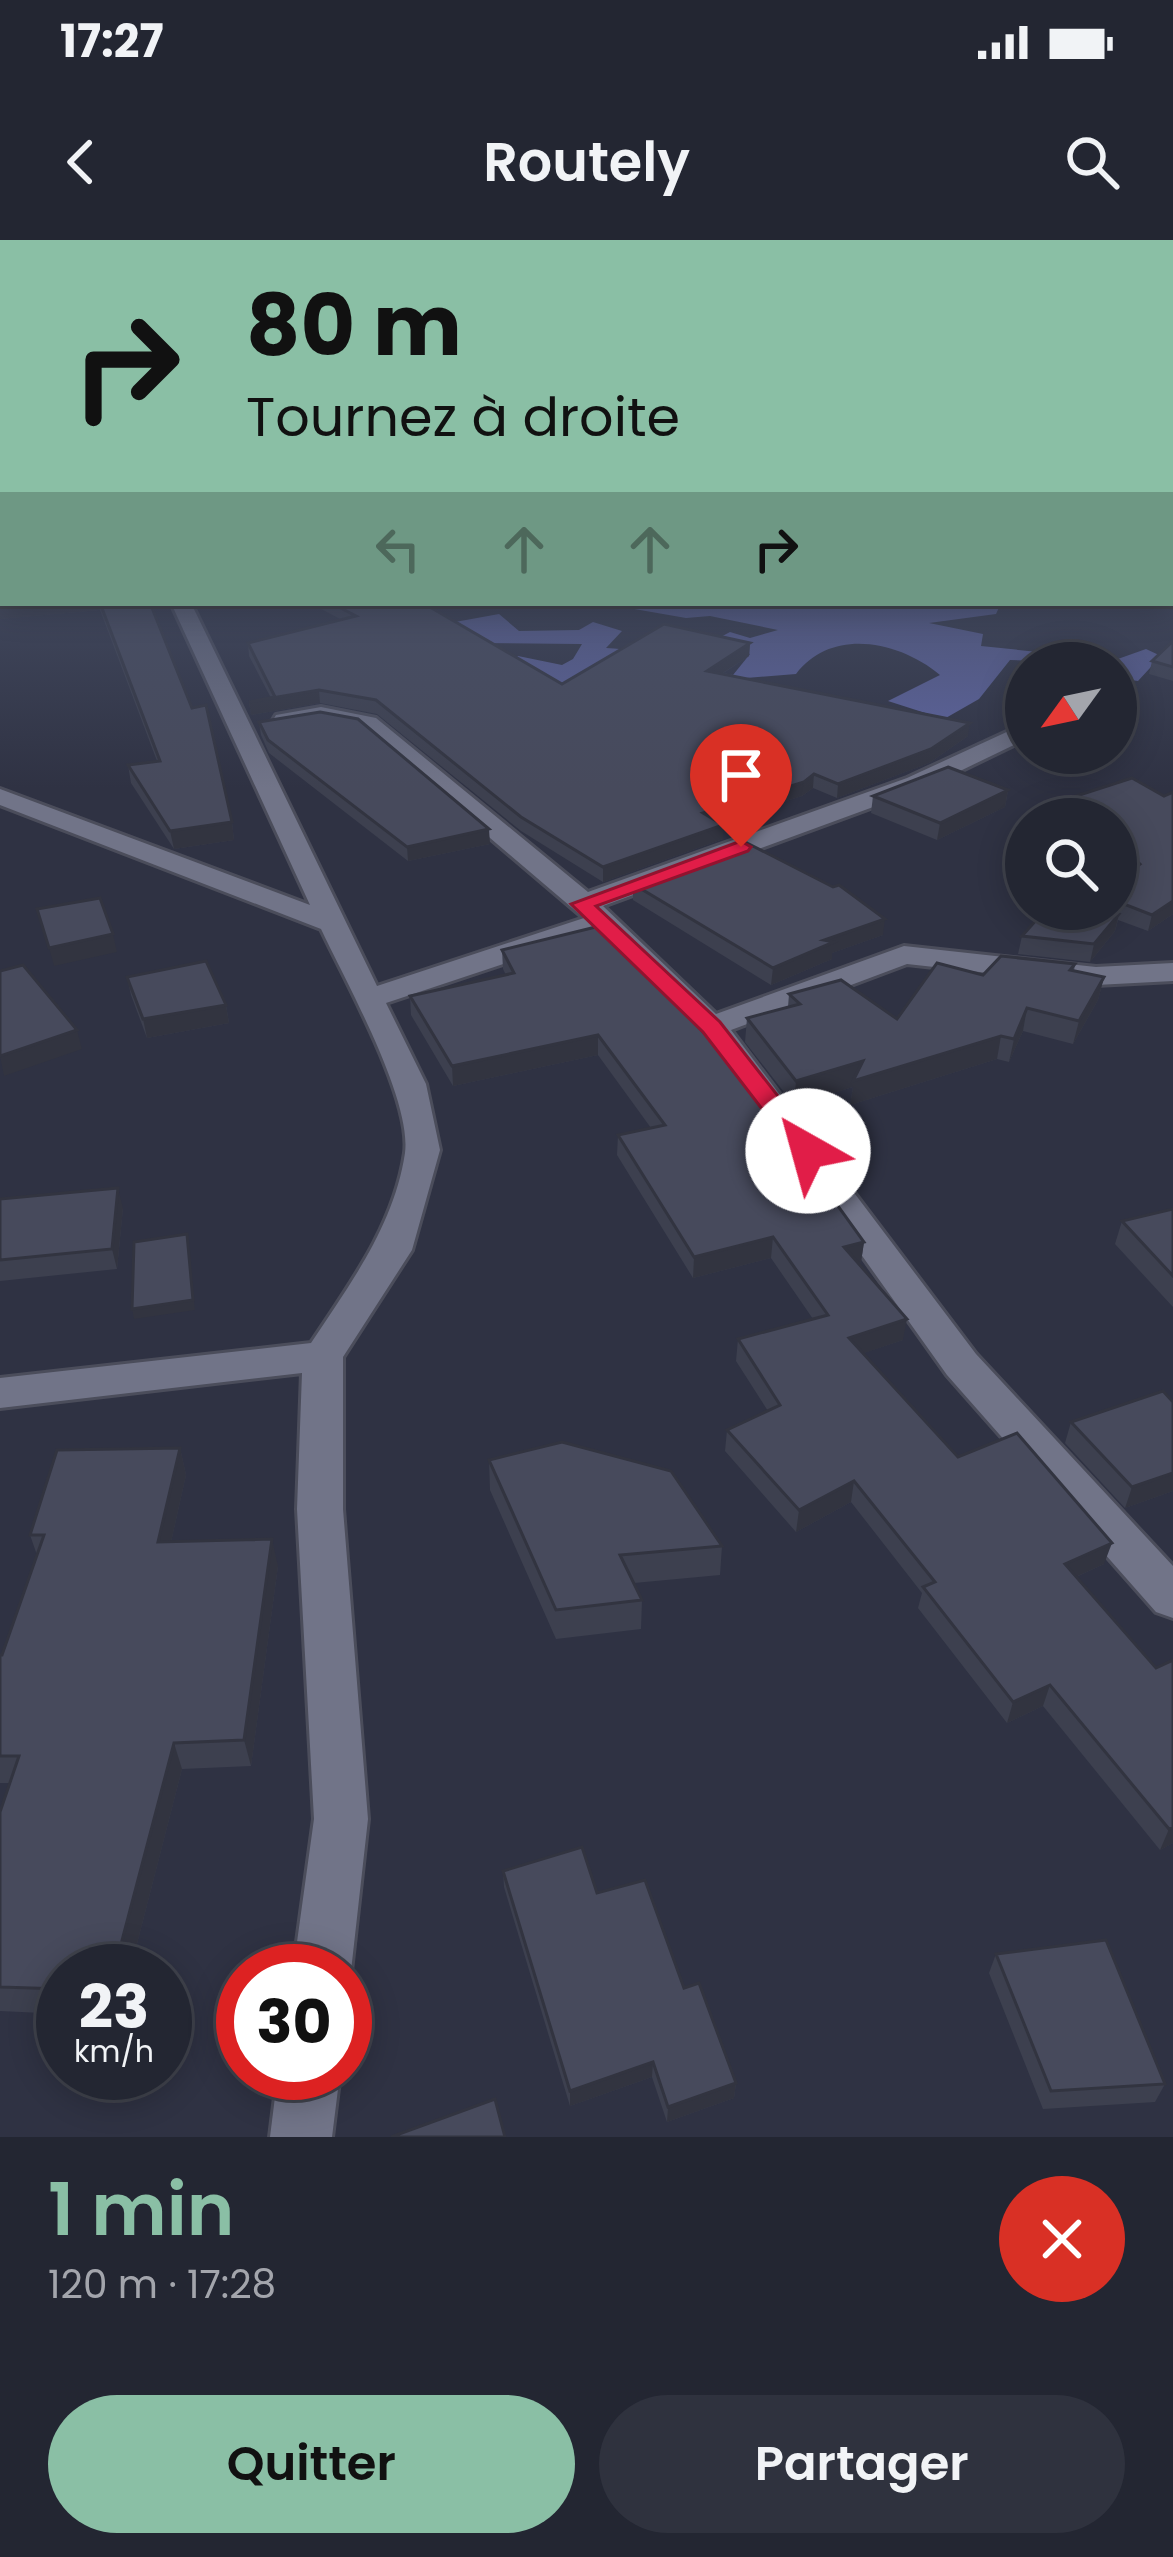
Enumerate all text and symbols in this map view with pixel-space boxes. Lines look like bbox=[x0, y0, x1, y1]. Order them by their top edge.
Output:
text: 17:27 bbox=[60, 10, 164, 73]
text: Routely bbox=[483, 124, 690, 200]
icon: back bbox=[48, 129, 114, 195]
icon: search bbox=[1059, 129, 1125, 195]
text: 80 m bbox=[246, 267, 462, 384]
icon: right bbox=[48, 288, 204, 444]
text: Tournez à droite bbox=[246, 379, 680, 455]
icon: left bbox=[365, 516, 431, 582]
icon: ahead bbox=[491, 516, 557, 582]
icon: ahead bbox=[617, 516, 683, 582]
icon: right bbox=[743, 516, 809, 582]
north arrow bbox=[1005, 642, 1137, 774]
map controls bbox=[1005, 642, 1137, 930]
pin bbox=[690, 724, 792, 847]
icon: arrive bbox=[708, 742, 774, 808]
button: search bbox=[1005, 798, 1137, 930]
position arrow bbox=[745, 1088, 871, 1214]
speed limit sign: 30 bbox=[216, 1944, 372, 2100]
text: 23 bbox=[79, 1965, 149, 2049]
text: km/h bbox=[74, 2030, 154, 2073]
text: 1 min bbox=[48, 2159, 234, 2260]
button: close bbox=[999, 2176, 1125, 2302]
text: 120 m · 17:28 bbox=[48, 2257, 276, 2312]
button: Quitter bbox=[48, 2395, 575, 2533]
button: Partager bbox=[599, 2395, 1125, 2533]

